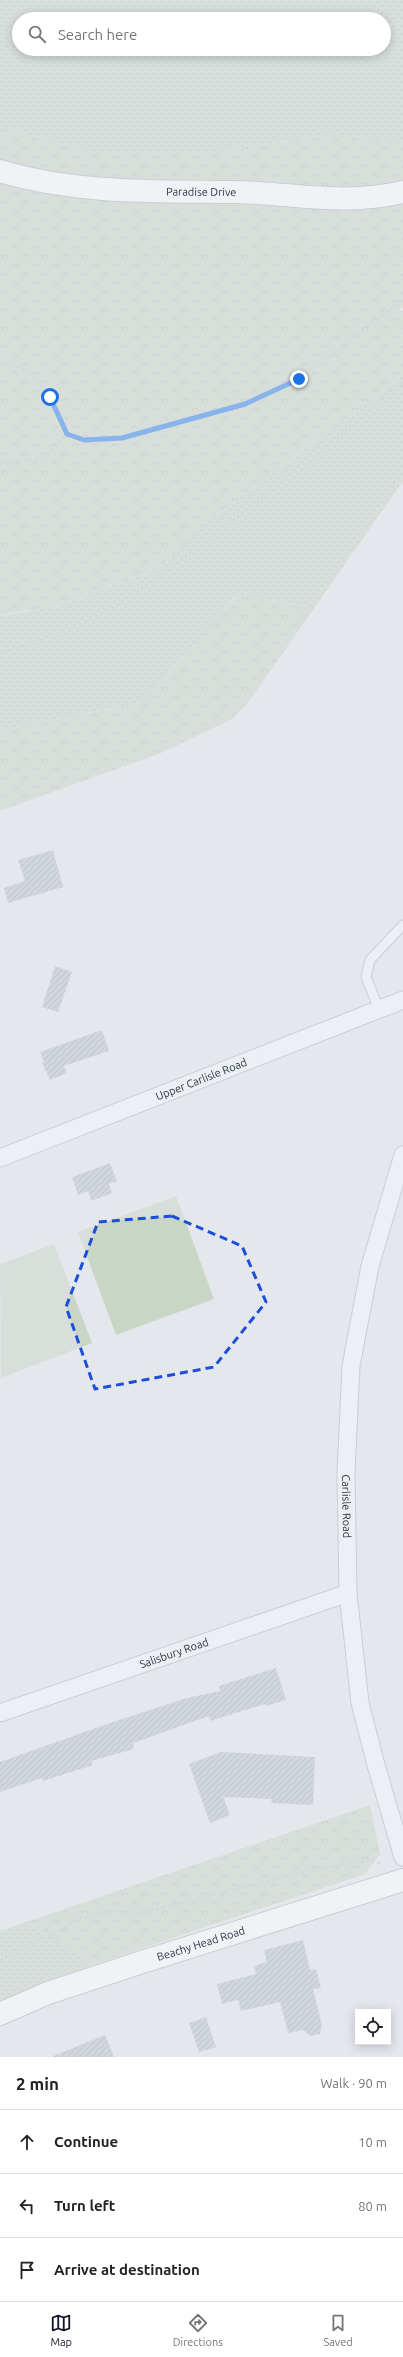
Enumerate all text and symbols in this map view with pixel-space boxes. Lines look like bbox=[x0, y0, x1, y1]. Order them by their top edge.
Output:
search box bbox=[12, 12, 391, 56]
icon: search bbox=[26, 23, 48, 45]
text: Search here bbox=[58, 26, 137, 43]
street label: Paradise Drive bbox=[166, 185, 237, 198]
route end bbox=[290, 370, 308, 388]
route start bbox=[41, 388, 59, 406]
street label: Upper Carlisle Road bbox=[154, 1056, 248, 1102]
street label: Carlisle Road bbox=[340, 1474, 353, 1538]
street label: Salisbury Road bbox=[138, 1636, 210, 1670]
street label: Beachy Head Road bbox=[155, 1924, 246, 1963]
map controls bbox=[355, 2009, 391, 2045]
button: locate bbox=[355, 2009, 391, 2045]
text: 2 min bbox=[16, 2074, 59, 2093]
text: Walk · 90 m bbox=[321, 2076, 387, 2090]
icon: ahead bbox=[16, 2131, 38, 2153]
text: Continue bbox=[54, 2133, 118, 2150]
text: 10 m bbox=[358, 2135, 387, 2149]
icon: left bbox=[16, 2195, 38, 2217]
text: Turn left bbox=[54, 2197, 115, 2214]
text: 80 m bbox=[358, 2199, 387, 2213]
icon: arrive bbox=[16, 2259, 38, 2281]
text: Arrive at destination bbox=[54, 2261, 200, 2278]
tab: Map bbox=[50, 2312, 72, 2348]
tab: Directions bbox=[173, 2312, 223, 2348]
tab: Saved bbox=[323, 2312, 353, 2348]

